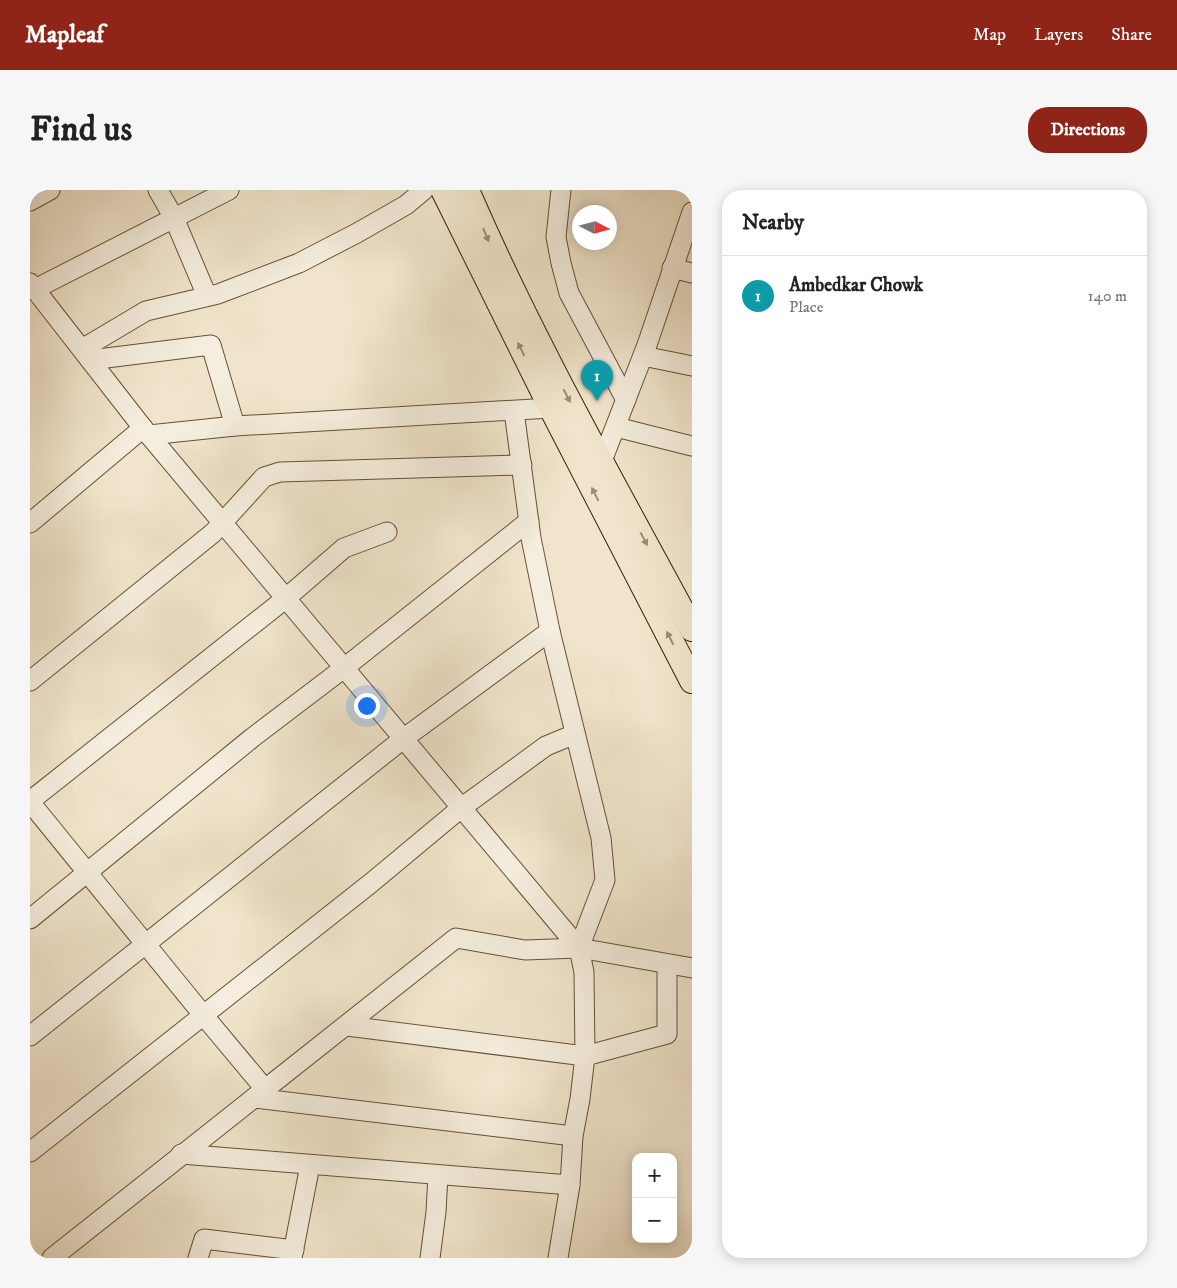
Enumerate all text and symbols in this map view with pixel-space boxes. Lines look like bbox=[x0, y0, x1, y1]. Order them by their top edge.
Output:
text: Mapleaf bbox=[25, 20, 104, 50]
text: Map bbox=[973, 24, 1006, 46]
text: Layers bbox=[1034, 24, 1083, 46]
text: Share bbox=[1111, 24, 1152, 46]
button: Directions bbox=[1028, 107, 1147, 153]
text: Find us bbox=[30, 108, 132, 152]
north arrow bbox=[572, 205, 617, 250]
text: Nearby bbox=[742, 210, 804, 236]
one-way arrow bbox=[483, 228, 491, 242]
text: Ambedkar Chowk bbox=[789, 274, 923, 297]
text: 1 bbox=[755, 286, 761, 306]
text: 140 m bbox=[1088, 286, 1127, 306]
text: Place bbox=[789, 297, 823, 317]
one-way arrow bbox=[517, 342, 525, 356]
pin: 1 bbox=[581, 360, 613, 401]
one-way arrow bbox=[563, 388, 571, 403]
one-way arrow bbox=[591, 487, 599, 501]
one-way arrow bbox=[640, 531, 648, 546]
one-way arrow bbox=[666, 631, 674, 645]
your location bbox=[354, 693, 380, 719]
map controls bbox=[632, 1153, 677, 1243]
button: + bbox=[632, 1153, 677, 1198]
button: − bbox=[632, 1198, 677, 1243]

